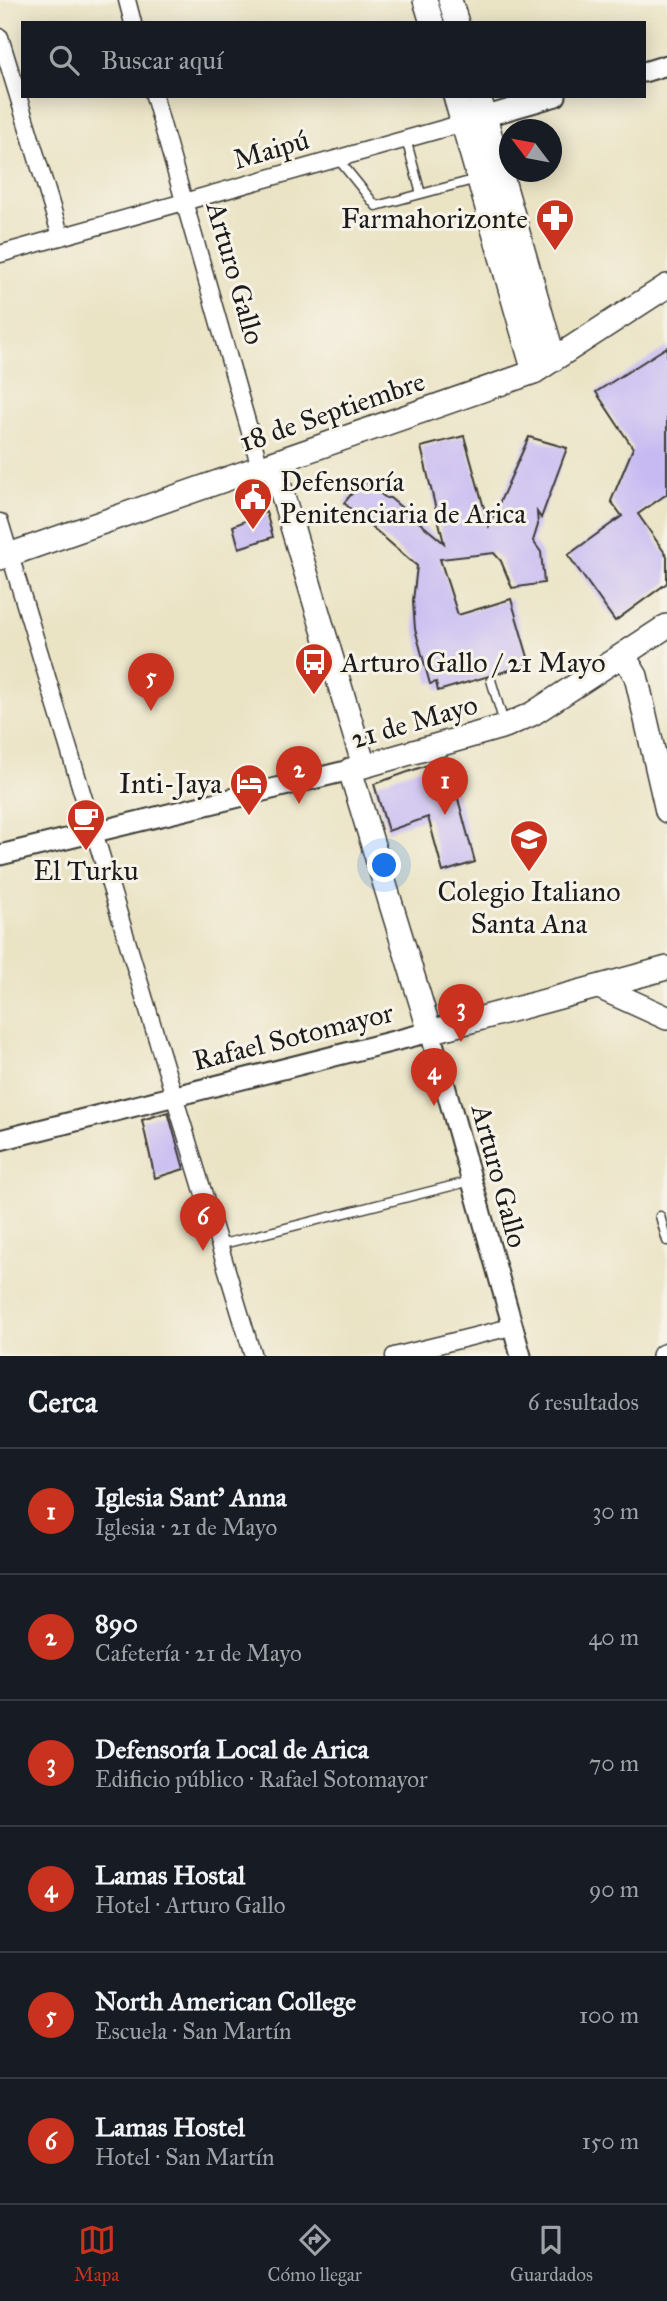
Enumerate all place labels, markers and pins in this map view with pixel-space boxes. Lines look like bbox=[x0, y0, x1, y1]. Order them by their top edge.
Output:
pharmacy icon: Farmahorizonte bbox=[534, 197, 576, 252]
place label: Farmahorizonte bbox=[341, 201, 528, 236]
place label: Defensoría Penitenciaria de Arica bbox=[280, 464, 526, 531]
public building icon: Defensoría Penitenciaria de Arica bbox=[232, 476, 274, 531]
bus stop icon: Arturo Gallo / 21 Mayo bbox=[293, 641, 335, 696]
place label: Arturo Gallo / 21 Mayo bbox=[340, 645, 606, 680]
pin: 5 bbox=[128, 653, 174, 711]
pin: 2 bbox=[276, 746, 322, 804]
pin: 1 bbox=[422, 757, 468, 815]
hotel icon: Inti-Jaya bbox=[228, 762, 270, 817]
place label: Inti-Jaya bbox=[119, 766, 222, 801]
cafe icon: El Turku bbox=[65, 797, 107, 852]
school or university icon: Colegio Italiano Santa Ana bbox=[508, 818, 550, 873]
place label: El Turku bbox=[33, 853, 139, 888]
place label: Colegio Italiano Santa Ana bbox=[437, 874, 621, 941]
pin: 3 bbox=[438, 984, 484, 1042]
pin: 4 bbox=[411, 1048, 457, 1106]
pin: 6 bbox=[180, 1193, 226, 1251]

